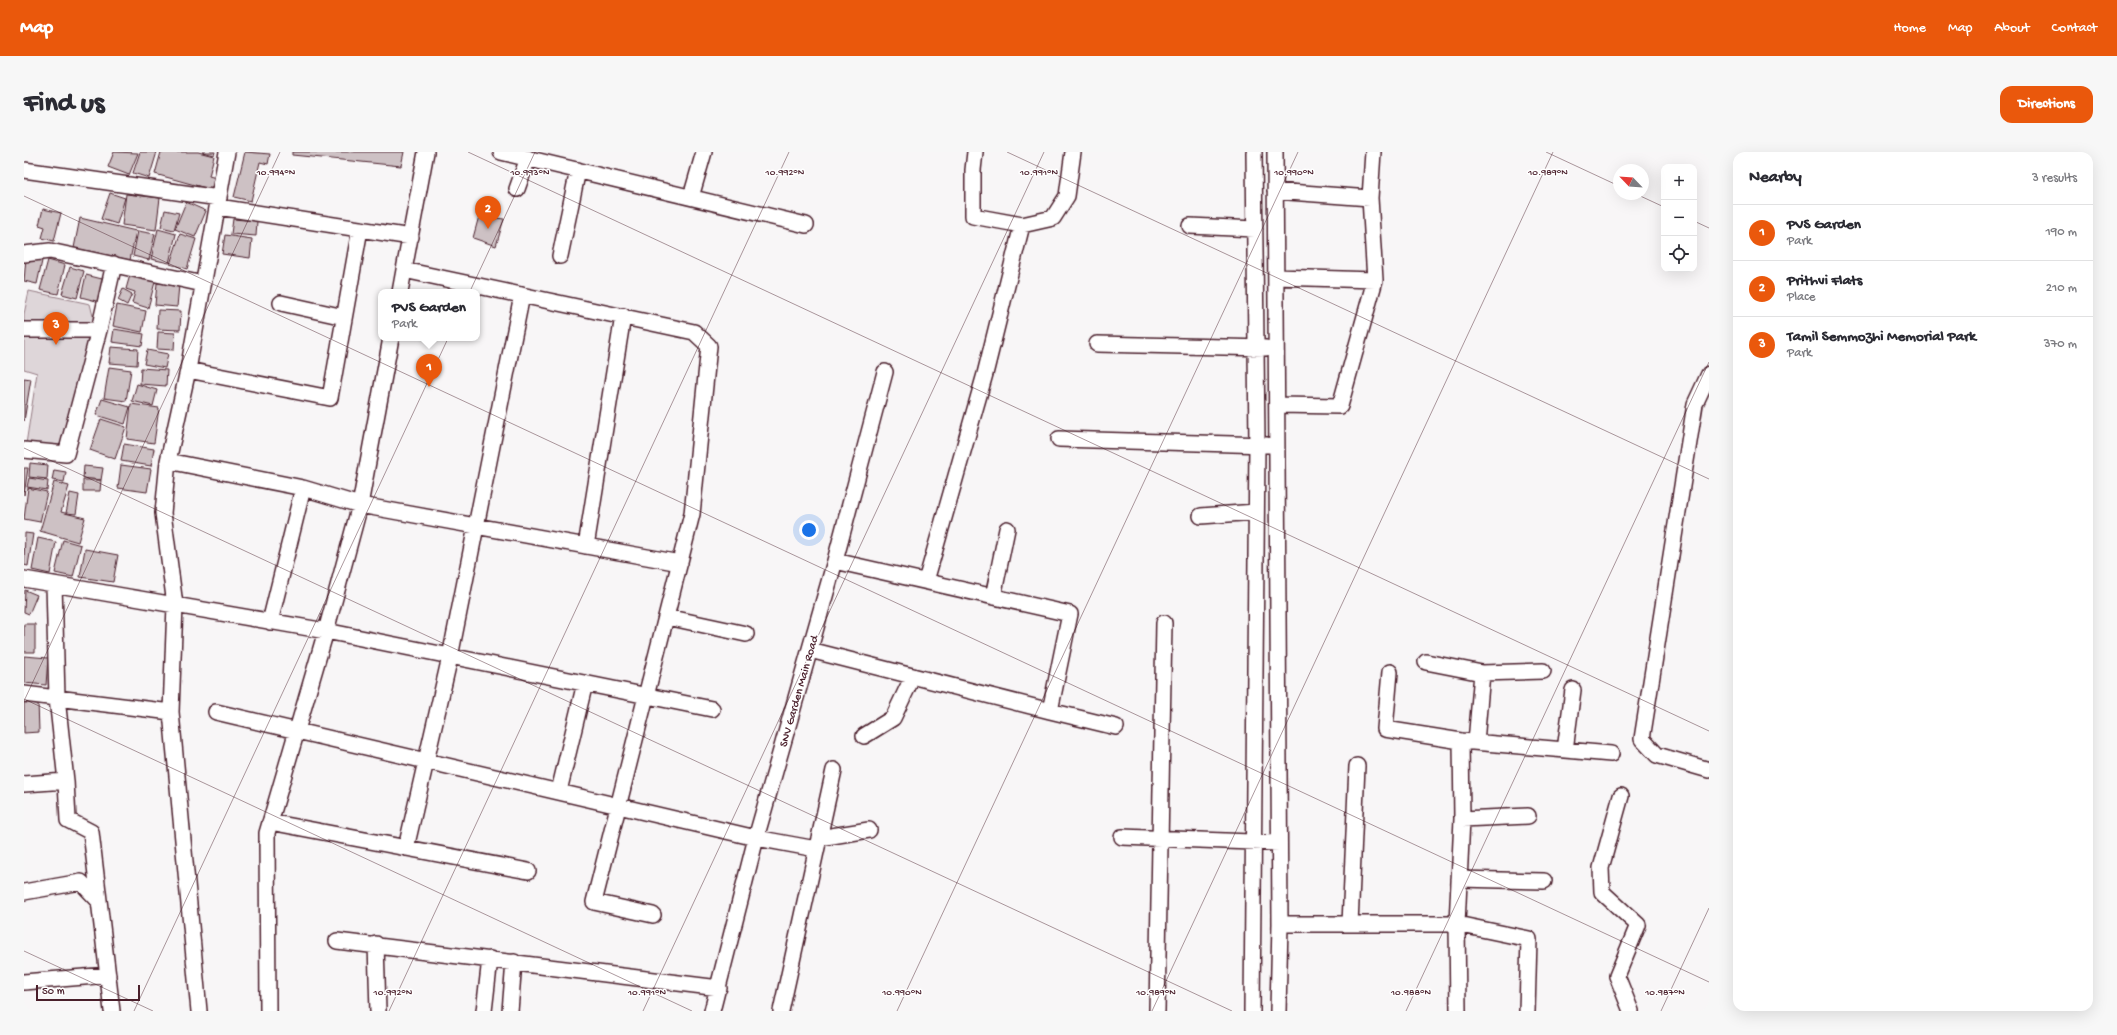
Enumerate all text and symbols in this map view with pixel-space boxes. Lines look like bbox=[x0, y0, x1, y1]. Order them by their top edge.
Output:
text: Map bbox=[20, 17, 53, 40]
text: Home bbox=[1894, 20, 1926, 37]
text: Map bbox=[1948, 20, 1972, 37]
text: About bbox=[1994, 20, 2030, 37]
text: Contact bbox=[2052, 20, 2097, 37]
button: Directions bbox=[2000, 86, 2093, 123]
text: Find us bbox=[24, 88, 104, 121]
north arrow bbox=[1613, 164, 1649, 200]
map controls bbox=[1661, 164, 1697, 272]
button: + bbox=[1661, 164, 1697, 200]
text: 10.994°N bbox=[256, 167, 296, 179]
text: 10.993°N bbox=[509, 167, 550, 179]
text: 10.992°N bbox=[765, 167, 805, 179]
text: 10.991°N bbox=[1019, 167, 1058, 179]
text: 10.990°N bbox=[1273, 167, 1314, 179]
text: 10.989°N bbox=[1527, 167, 1568, 179]
text: Nearby bbox=[1749, 168, 1802, 188]
text: 3 results bbox=[2032, 171, 2077, 186]
pin: 2 bbox=[475, 196, 501, 229]
button: − bbox=[1661, 200, 1697, 236]
text: PVS Garden bbox=[1787, 216, 1861, 234]
text: 1 bbox=[1759, 225, 1765, 240]
text: 190 m bbox=[2046, 225, 2077, 240]
text: Park bbox=[1787, 234, 1812, 249]
button: locate bbox=[1661, 236, 1697, 272]
text: Prithvi Flats bbox=[1787, 272, 1862, 290]
text: 2 bbox=[1759, 281, 1765, 296]
text: 210 m bbox=[2046, 281, 2077, 296]
popup bbox=[378, 289, 480, 341]
text: Place bbox=[1787, 290, 1815, 305]
text: PVS Garden bbox=[392, 299, 466, 317]
pin: 3 bbox=[43, 312, 69, 345]
text: Park bbox=[392, 317, 417, 332]
text: Tamil Semmozhi Memorial Park bbox=[1787, 328, 1976, 346]
text: 3 bbox=[1759, 337, 1765, 352]
text: 370 m bbox=[2044, 337, 2077, 352]
text: Park bbox=[1787, 346, 1812, 361]
pin: 1 bbox=[416, 354, 442, 387]
your location bbox=[799, 520, 819, 540]
street label: SNV Garden Main Road bbox=[777, 633, 823, 749]
scale bar bbox=[36, 983, 140, 1002]
text: 50 m bbox=[42, 986, 64, 998]
text: 10.992°N bbox=[373, 987, 413, 999]
text: 10.991°N bbox=[627, 987, 666, 999]
text: 10.990°N bbox=[881, 987, 922, 999]
text: 10.989°N bbox=[1135, 987, 1176, 999]
text: 10.988°N bbox=[1390, 987, 1431, 999]
text: 10.987°N bbox=[1644, 987, 1685, 999]

